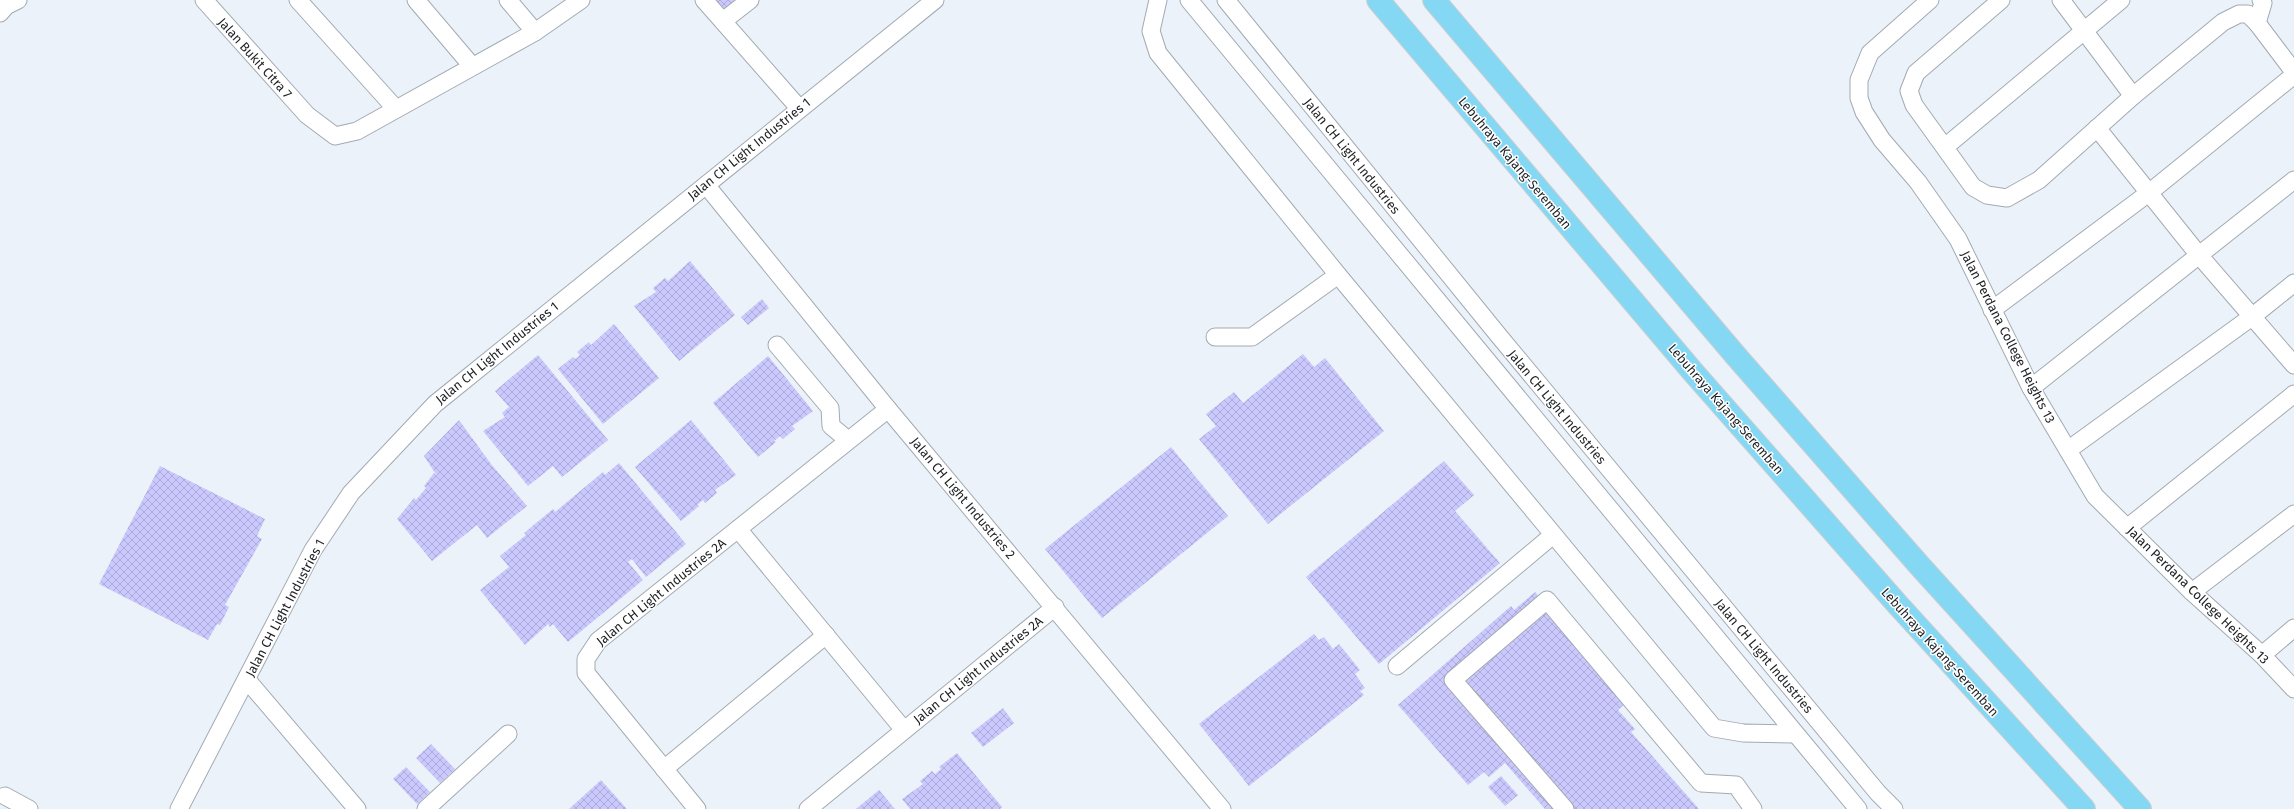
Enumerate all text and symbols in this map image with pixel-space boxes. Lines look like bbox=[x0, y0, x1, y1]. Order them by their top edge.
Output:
street label: Jalan Bukit Citra 7 bbox=[215, 15, 295, 102]
street label: Lebuhraya Kajang-Seremban bbox=[1455, 94, 1575, 232]
street label: Jalan CH Light Industries 1 bbox=[685, 95, 813, 203]
street label: Jalan CH Light Industries bbox=[1301, 95, 1403, 217]
street label: Jalan Perdana College Heights 13 bbox=[1958, 248, 2058, 426]
street label: Jalan CH Light Industries 1 bbox=[433, 299, 561, 407]
street label: Lebuhraya Kajang-Seremban bbox=[1665, 341, 1787, 477]
street label: Jalan CH Light Industries bbox=[1505, 347, 1609, 467]
street label: Jalan CH Light Industries 2 bbox=[908, 434, 1018, 562]
street label: Jalan Perdana College Heights 13 bbox=[2124, 523, 2272, 667]
street label: Jalan CH Light Industries 2A bbox=[593, 535, 729, 649]
street label: Jalan CH Light Industries 1 bbox=[242, 537, 328, 679]
street label: Lebuhraya Kajang-Seremban bbox=[1878, 585, 2002, 719]
street label: Jalan CH Light Industries bbox=[1712, 596, 1816, 716]
street label: Jalan CH Light Industries 2A bbox=[910, 613, 1046, 727]

